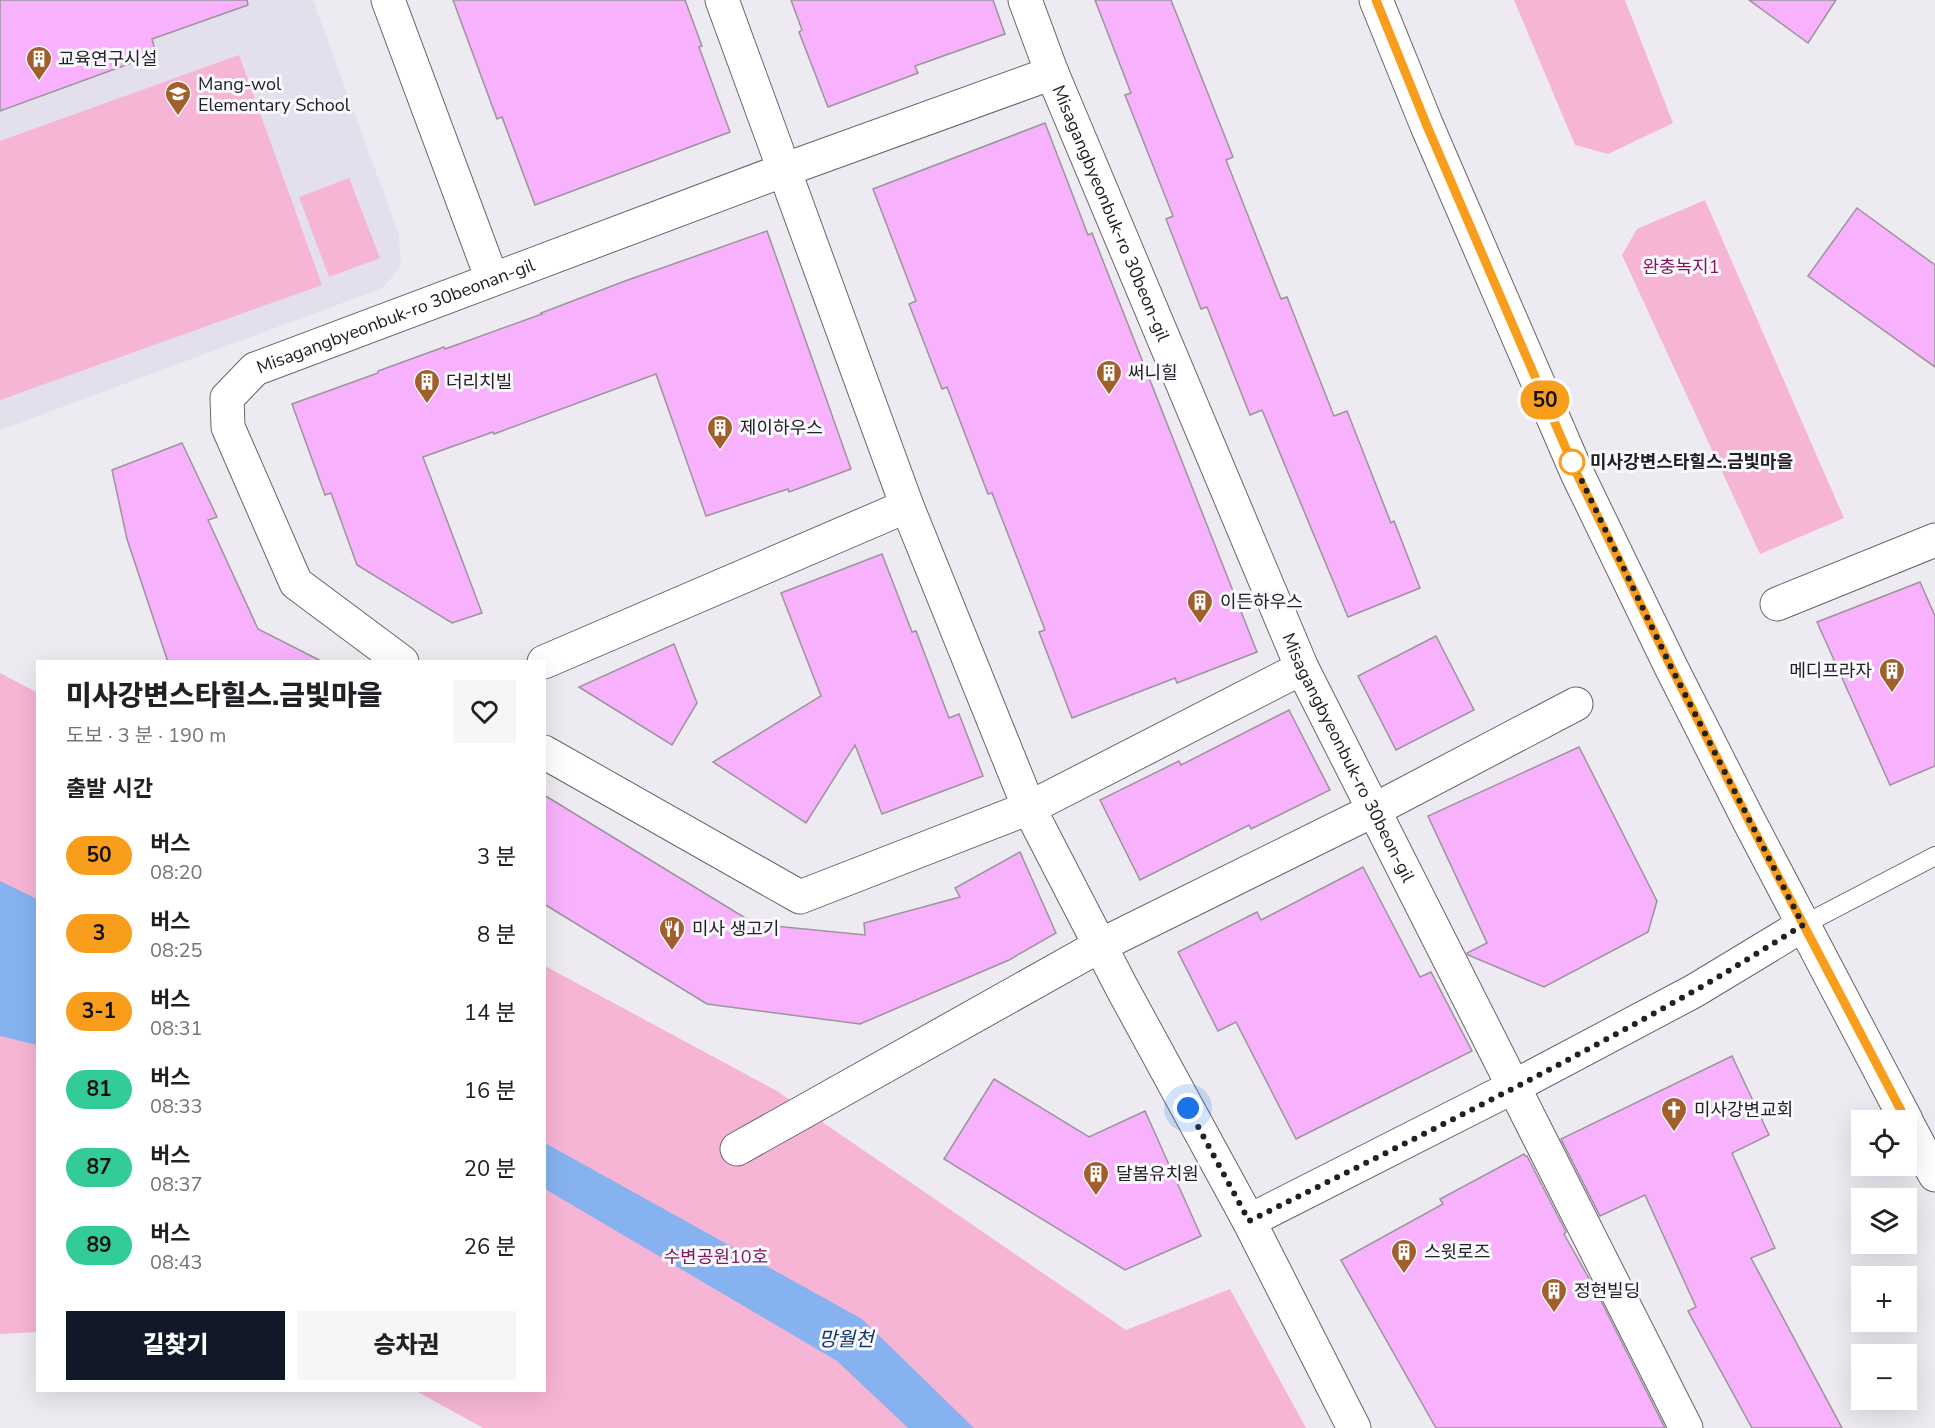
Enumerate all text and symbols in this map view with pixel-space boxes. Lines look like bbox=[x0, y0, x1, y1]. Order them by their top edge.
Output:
building icon: 교육연구시설 bbox=[24, 44, 54, 82]
place label: 교육연구시설 bbox=[58, 47, 157, 71]
place label: Mang-wol Elementary School bbox=[198, 72, 351, 117]
school or university icon: Mang-wol Elementary School bbox=[163, 79, 193, 117]
street label: Misagangbyeonbuk-ro 30beon-gil bbox=[1046, 82, 1176, 346]
street label: Misagangbyeonbuk-ro 30beonan-gil bbox=[253, 253, 539, 379]
park label: 완충녹지1 bbox=[1642, 255, 1720, 279]
building icon: 써니힐 bbox=[1094, 358, 1124, 396]
place label: 써니힐 bbox=[1128, 361, 1178, 385]
building icon: 더리치빌 bbox=[412, 367, 442, 405]
place label: 더리치빌 bbox=[446, 370, 512, 394]
line badge: 50 bbox=[1518, 380, 1572, 420]
text: 50 bbox=[1532, 386, 1558, 414]
building icon: 제이하우스 bbox=[705, 413, 735, 451]
place label: 제이하우스 bbox=[740, 416, 823, 440]
marker: 미사강변스타힐스.금빛마을 bbox=[1559, 449, 1585, 475]
place label: 미사강변스타힐스.금빛마을 bbox=[1590, 450, 1793, 474]
building icon: 이든하우스 bbox=[1185, 587, 1215, 625]
place label: 이든하우스 bbox=[1220, 590, 1303, 614]
street label: Misagangbyeonbuk-ro 30beon-gil bbox=[1277, 629, 1421, 887]
building icon: 메디프라자 bbox=[1877, 656, 1907, 694]
place label: 메디프라자 bbox=[1789, 659, 1872, 683]
text: 미사강변스타힐스.금빛마을 bbox=[66, 677, 382, 715]
button: heart bbox=[453, 680, 516, 743]
text: 도보 · 3 분 · 190 m bbox=[66, 722, 226, 749]
text: 출발 시간 bbox=[66, 774, 153, 804]
text: 버스 bbox=[150, 829, 190, 859]
text: 50 bbox=[86, 841, 112, 869]
text: 3 분 bbox=[477, 842, 516, 872]
text: 08:20 bbox=[150, 859, 203, 886]
text: 버스 bbox=[150, 907, 190, 937]
restaurant icon: 미사 생고기 bbox=[657, 914, 687, 952]
place label: 미사 생고기 bbox=[692, 917, 779, 941]
text: 3 bbox=[93, 919, 105, 947]
text: 8 분 bbox=[477, 920, 516, 950]
text: 08:25 bbox=[150, 937, 203, 964]
text: 버스 bbox=[150, 985, 190, 1015]
text: 3-1 bbox=[82, 997, 116, 1025]
text: 14 분 bbox=[464, 998, 516, 1028]
text: 08:31 bbox=[150, 1015, 203, 1042]
text: 버스 bbox=[150, 1063, 190, 1093]
text: 81 bbox=[86, 1075, 112, 1103]
text: 16 분 bbox=[464, 1076, 516, 1106]
text: 08:33 bbox=[150, 1093, 203, 1120]
your location bbox=[1173, 1093, 1203, 1123]
church icon: 미사강변교회 bbox=[1659, 1095, 1689, 1133]
place label: 미사강변교회 bbox=[1694, 1098, 1793, 1122]
map controls bbox=[1851, 1110, 1917, 1410]
button: locate bbox=[1851, 1110, 1917, 1176]
text: 버스 bbox=[150, 1141, 190, 1171]
text: 87 bbox=[86, 1153, 112, 1181]
text: 20 분 bbox=[464, 1154, 516, 1184]
building icon: 달봄유치원 bbox=[1081, 1159, 1111, 1197]
place label: 달봄유치원 bbox=[1116, 1162, 1199, 1186]
text: 08:37 bbox=[150, 1171, 203, 1198]
button: layers bbox=[1851, 1188, 1917, 1254]
text: 버스 bbox=[150, 1219, 190, 1249]
text: 89 bbox=[86, 1231, 112, 1259]
text: 26 분 bbox=[464, 1232, 516, 1262]
building icon: 스윗로즈 bbox=[1389, 1237, 1419, 1275]
place label: 스윗로즈 bbox=[1424, 1240, 1490, 1264]
park label: 수변공원10호 bbox=[664, 1245, 768, 1269]
text: 08:43 bbox=[150, 1249, 203, 1276]
button: + bbox=[1851, 1266, 1917, 1332]
building icon: 정현빌딩 bbox=[1539, 1276, 1569, 1314]
place label: 정현빌딩 bbox=[1574, 1279, 1640, 1303]
button: 길찾기 bbox=[66, 1311, 285, 1380]
button: 승차권 bbox=[297, 1311, 516, 1380]
water label: 망월천 bbox=[818, 1326, 876, 1353]
button: − bbox=[1851, 1344, 1917, 1410]

